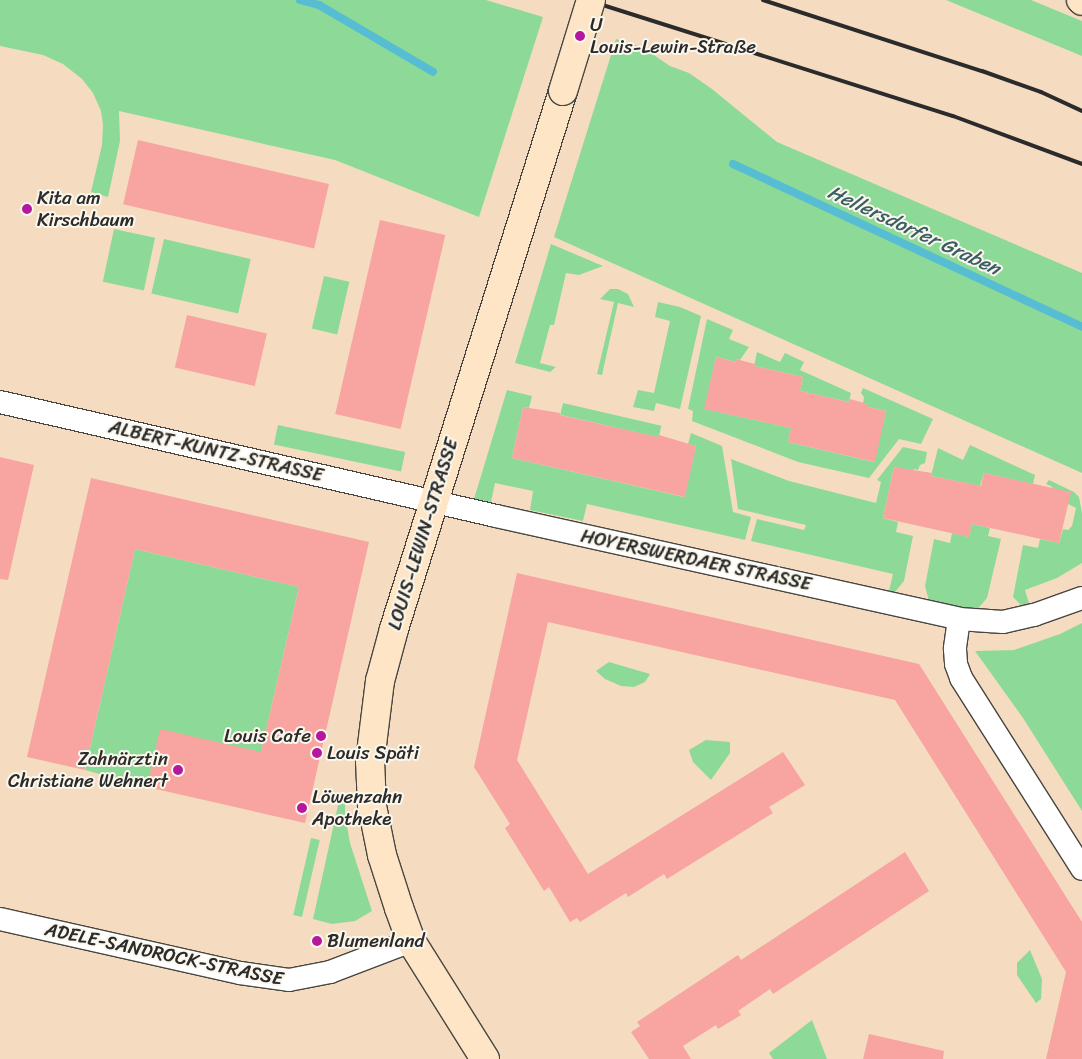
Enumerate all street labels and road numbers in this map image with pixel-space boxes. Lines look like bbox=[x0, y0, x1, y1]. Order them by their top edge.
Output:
street label: ALBERT-KUNTZ-STRASSE bbox=[107, 415, 325, 487]
street label: LOUIS-LEWIN-STRASSE bbox=[383, 435, 463, 633]
street label: HOYERSWERDAER STRASSE bbox=[577, 524, 815, 596]
street label: ADELE-SANDROCK-STRASSE bbox=[43, 918, 285, 990]

